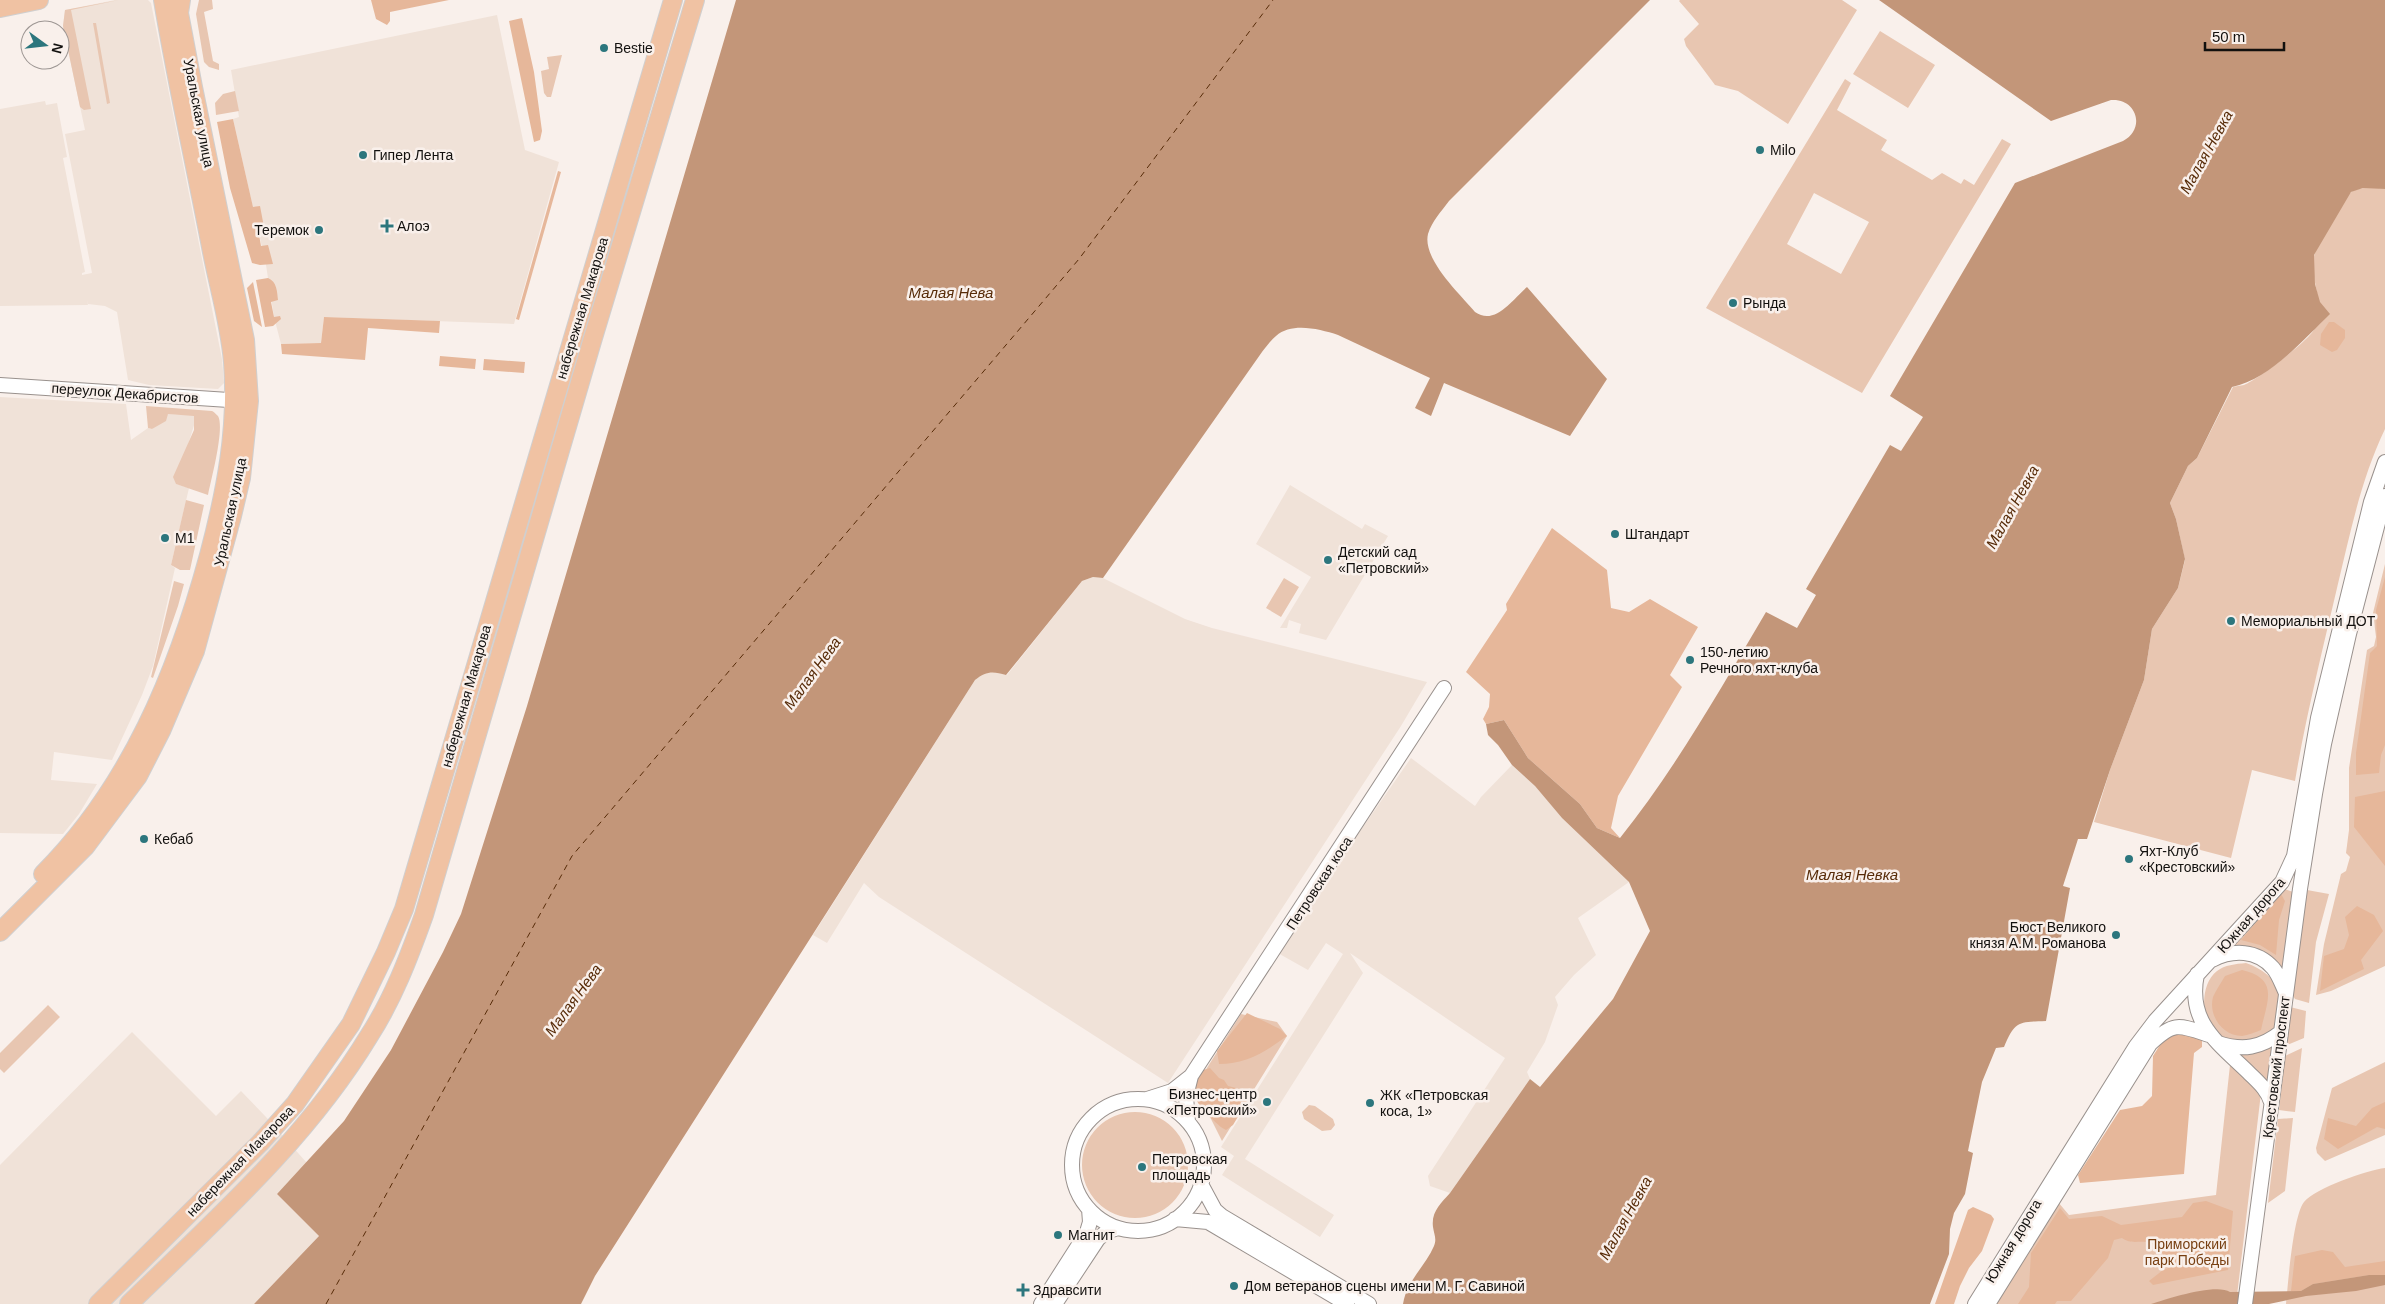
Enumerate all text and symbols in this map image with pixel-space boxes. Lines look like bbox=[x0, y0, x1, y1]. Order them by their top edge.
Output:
north arrow bbox=[20, 20, 70, 70]
scale bar bbox=[2205, 20, 2284, 52]
text: 50 m bbox=[2212, 28, 2245, 45]
place label: Bestie bbox=[614, 40, 653, 56]
text: N bbox=[49, 41, 67, 55]
marker: Bestie bbox=[598, 42, 610, 54]
street label: Уральская улица bbox=[181, 57, 217, 169]
water label: Малая Невка bbox=[2176, 108, 2236, 196]
place label: Milo bbox=[1770, 142, 1796, 158]
marker: Milo bbox=[1754, 144, 1766, 156]
place label: Гипер Лента bbox=[373, 147, 454, 163]
marker: Гипер Лента bbox=[357, 149, 369, 161]
place label: Алоэ bbox=[397, 218, 430, 234]
marker: Алоэ bbox=[381, 220, 393, 232]
place label: Теремок bbox=[254, 222, 310, 238]
marker: Теремок bbox=[313, 224, 325, 236]
street label: набережная Макарова bbox=[553, 235, 611, 381]
water label: Малая Нева bbox=[909, 284, 993, 301]
place label: Рында bbox=[1743, 295, 1786, 311]
marker: Рында bbox=[1727, 297, 1739, 309]
street label: переулок Декабристов bbox=[51, 380, 199, 406]
street label: Уральская улица bbox=[211, 456, 249, 568]
water label: Малая Невка bbox=[1982, 463, 2042, 551]
place label: Штандарт bbox=[1625, 526, 1690, 542]
marker: Штандарт bbox=[1609, 528, 1621, 540]
place label: М1 bbox=[175, 530, 195, 546]
marker: М1 bbox=[159, 532, 171, 544]
place label: Детский сад «Петровский» bbox=[1338, 544, 1429, 576]
marker: Детский сад «Петровский» bbox=[1322, 554, 1334, 566]
place label: Мемориальный ДОТ bbox=[2241, 613, 2376, 629]
marker: Мемориальный ДОТ bbox=[2225, 615, 2237, 627]
street label: набережная Макарова bbox=[438, 623, 494, 769]
water label: Малая Нева bbox=[780, 634, 844, 712]
place label: 150-летию Речного яхт-клуба bbox=[1700, 644, 1818, 676]
marker: 150-летию Речного яхт-клуба bbox=[1684, 654, 1696, 666]
place label: Кебаб bbox=[154, 831, 193, 847]
marker: Кебаб bbox=[138, 833, 150, 845]
street label: Петровская коса bbox=[1283, 833, 1355, 933]
place label: Яхт-Клуб «Крестовский» bbox=[2139, 843, 2236, 875]
marker: Яхт-Клуб «Крестовский» bbox=[2123, 853, 2135, 865]
water label: Малая Невка bbox=[1806, 866, 1898, 883]
street label: Южная дорога bbox=[2214, 874, 2288, 956]
place label: Бюст Великого князя А.М. Романова bbox=[1970, 919, 2106, 951]
marker: Бюст Великого князя А.М. Романова bbox=[2110, 929, 2122, 941]
water label: Малая Нева bbox=[541, 961, 605, 1039]
street label: Крестовский проспект bbox=[2259, 995, 2293, 1139]
place label: Бизнес-центр «Петровский» bbox=[1166, 1086, 1257, 1118]
place label: ЖК «Петровская коса, 1» bbox=[1380, 1087, 1488, 1119]
marker: Бизнес-центр «Петровский» bbox=[1261, 1096, 1273, 1108]
marker: ЖК «Петровская коса, 1» bbox=[1364, 1097, 1376, 1109]
street label: набережная Макарова bbox=[183, 1102, 297, 1220]
place label: Петровская площадь bbox=[1152, 1151, 1227, 1183]
marker: Петровская площадь bbox=[1136, 1161, 1148, 1173]
water label: Малая Невка bbox=[1595, 1174, 1655, 1262]
street label: Южная дорога bbox=[1982, 1196, 2044, 1286]
place label: Магнит bbox=[1068, 1227, 1115, 1243]
marker: Магнит bbox=[1052, 1229, 1064, 1241]
park label: Приморский парк Победы bbox=[2145, 1236, 2229, 1268]
place label: Дом ветеранов сцены имени М. Г. Савиной bbox=[1244, 1278, 1525, 1294]
marker: Дом ветеранов сцены имени М. Г. Савиной bbox=[1228, 1280, 1240, 1292]
place label: Здравсити bbox=[1033, 1282, 1102, 1298]
marker: Здравсити bbox=[1017, 1284, 1029, 1296]

